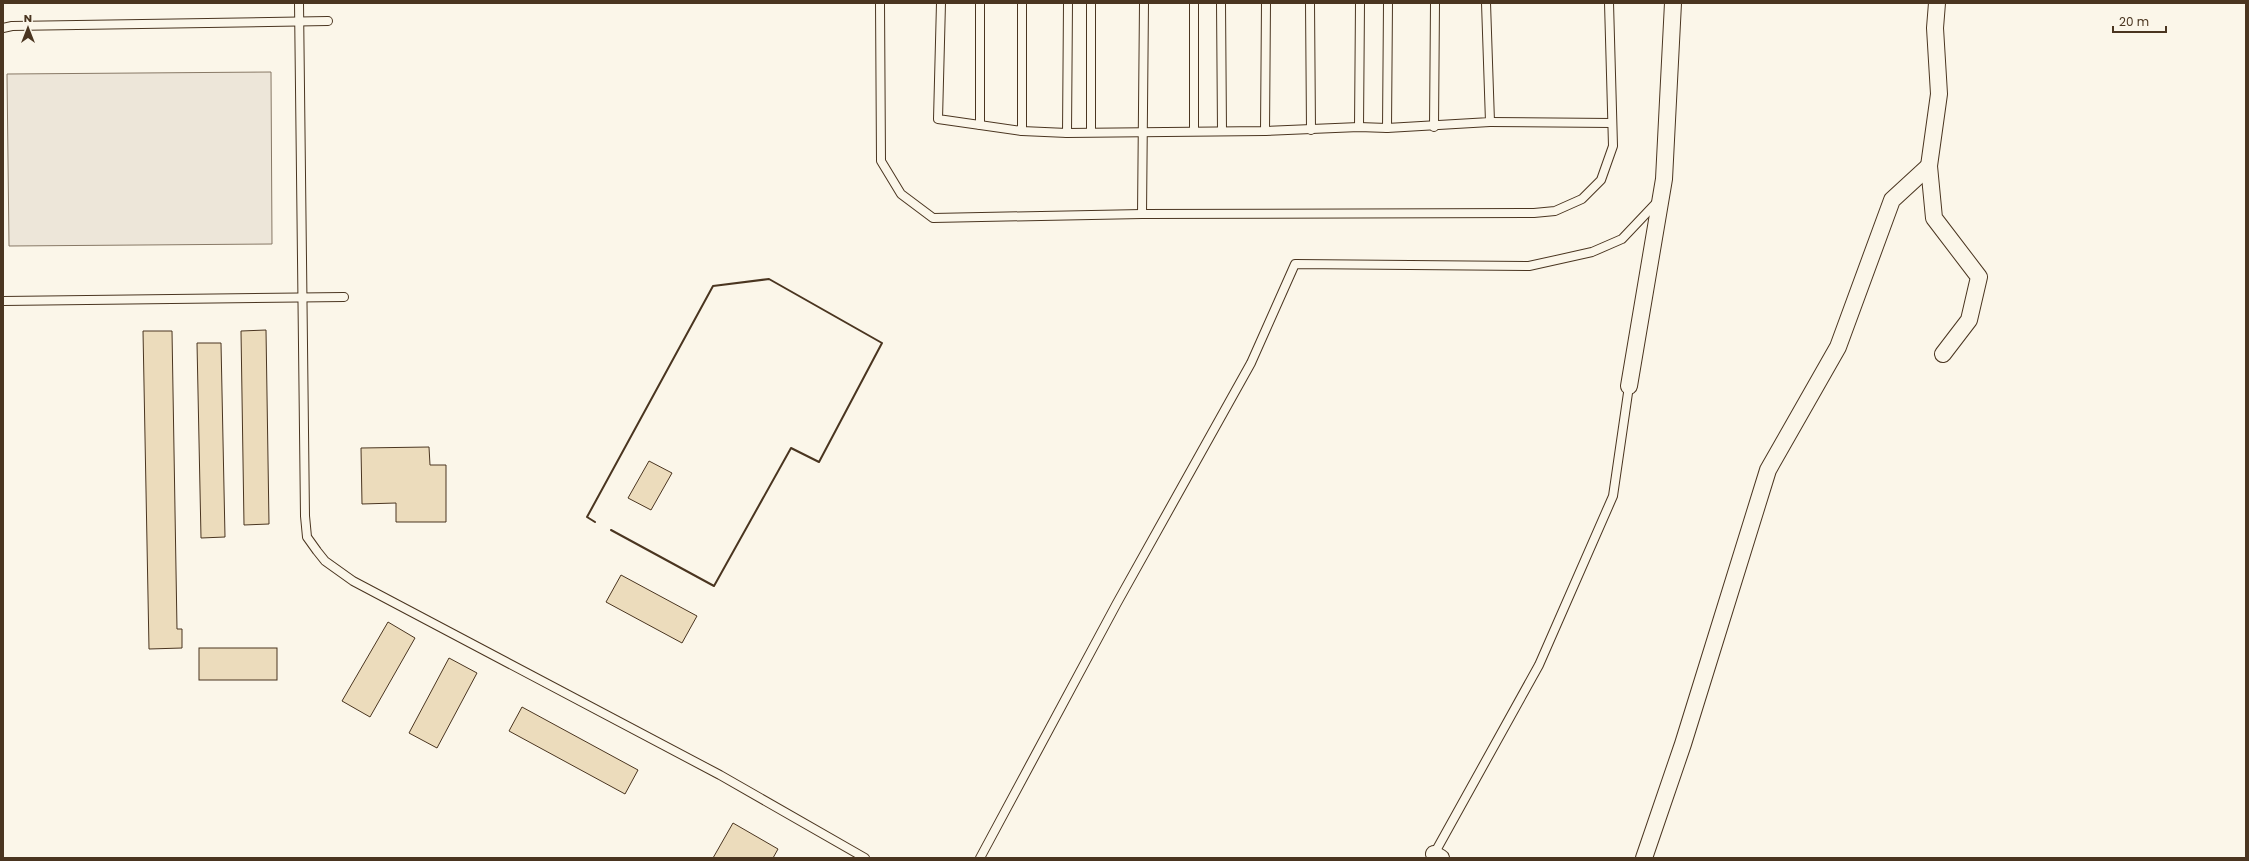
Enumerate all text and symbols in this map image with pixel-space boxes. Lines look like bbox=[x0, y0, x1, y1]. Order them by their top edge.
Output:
north arrow bbox=[8, 8, 48, 48]
scale bar bbox=[2113, 8, 2166, 34]
text: N bbox=[24, 10, 32, 26]
text: 20 m bbox=[2119, 13, 2149, 30]

